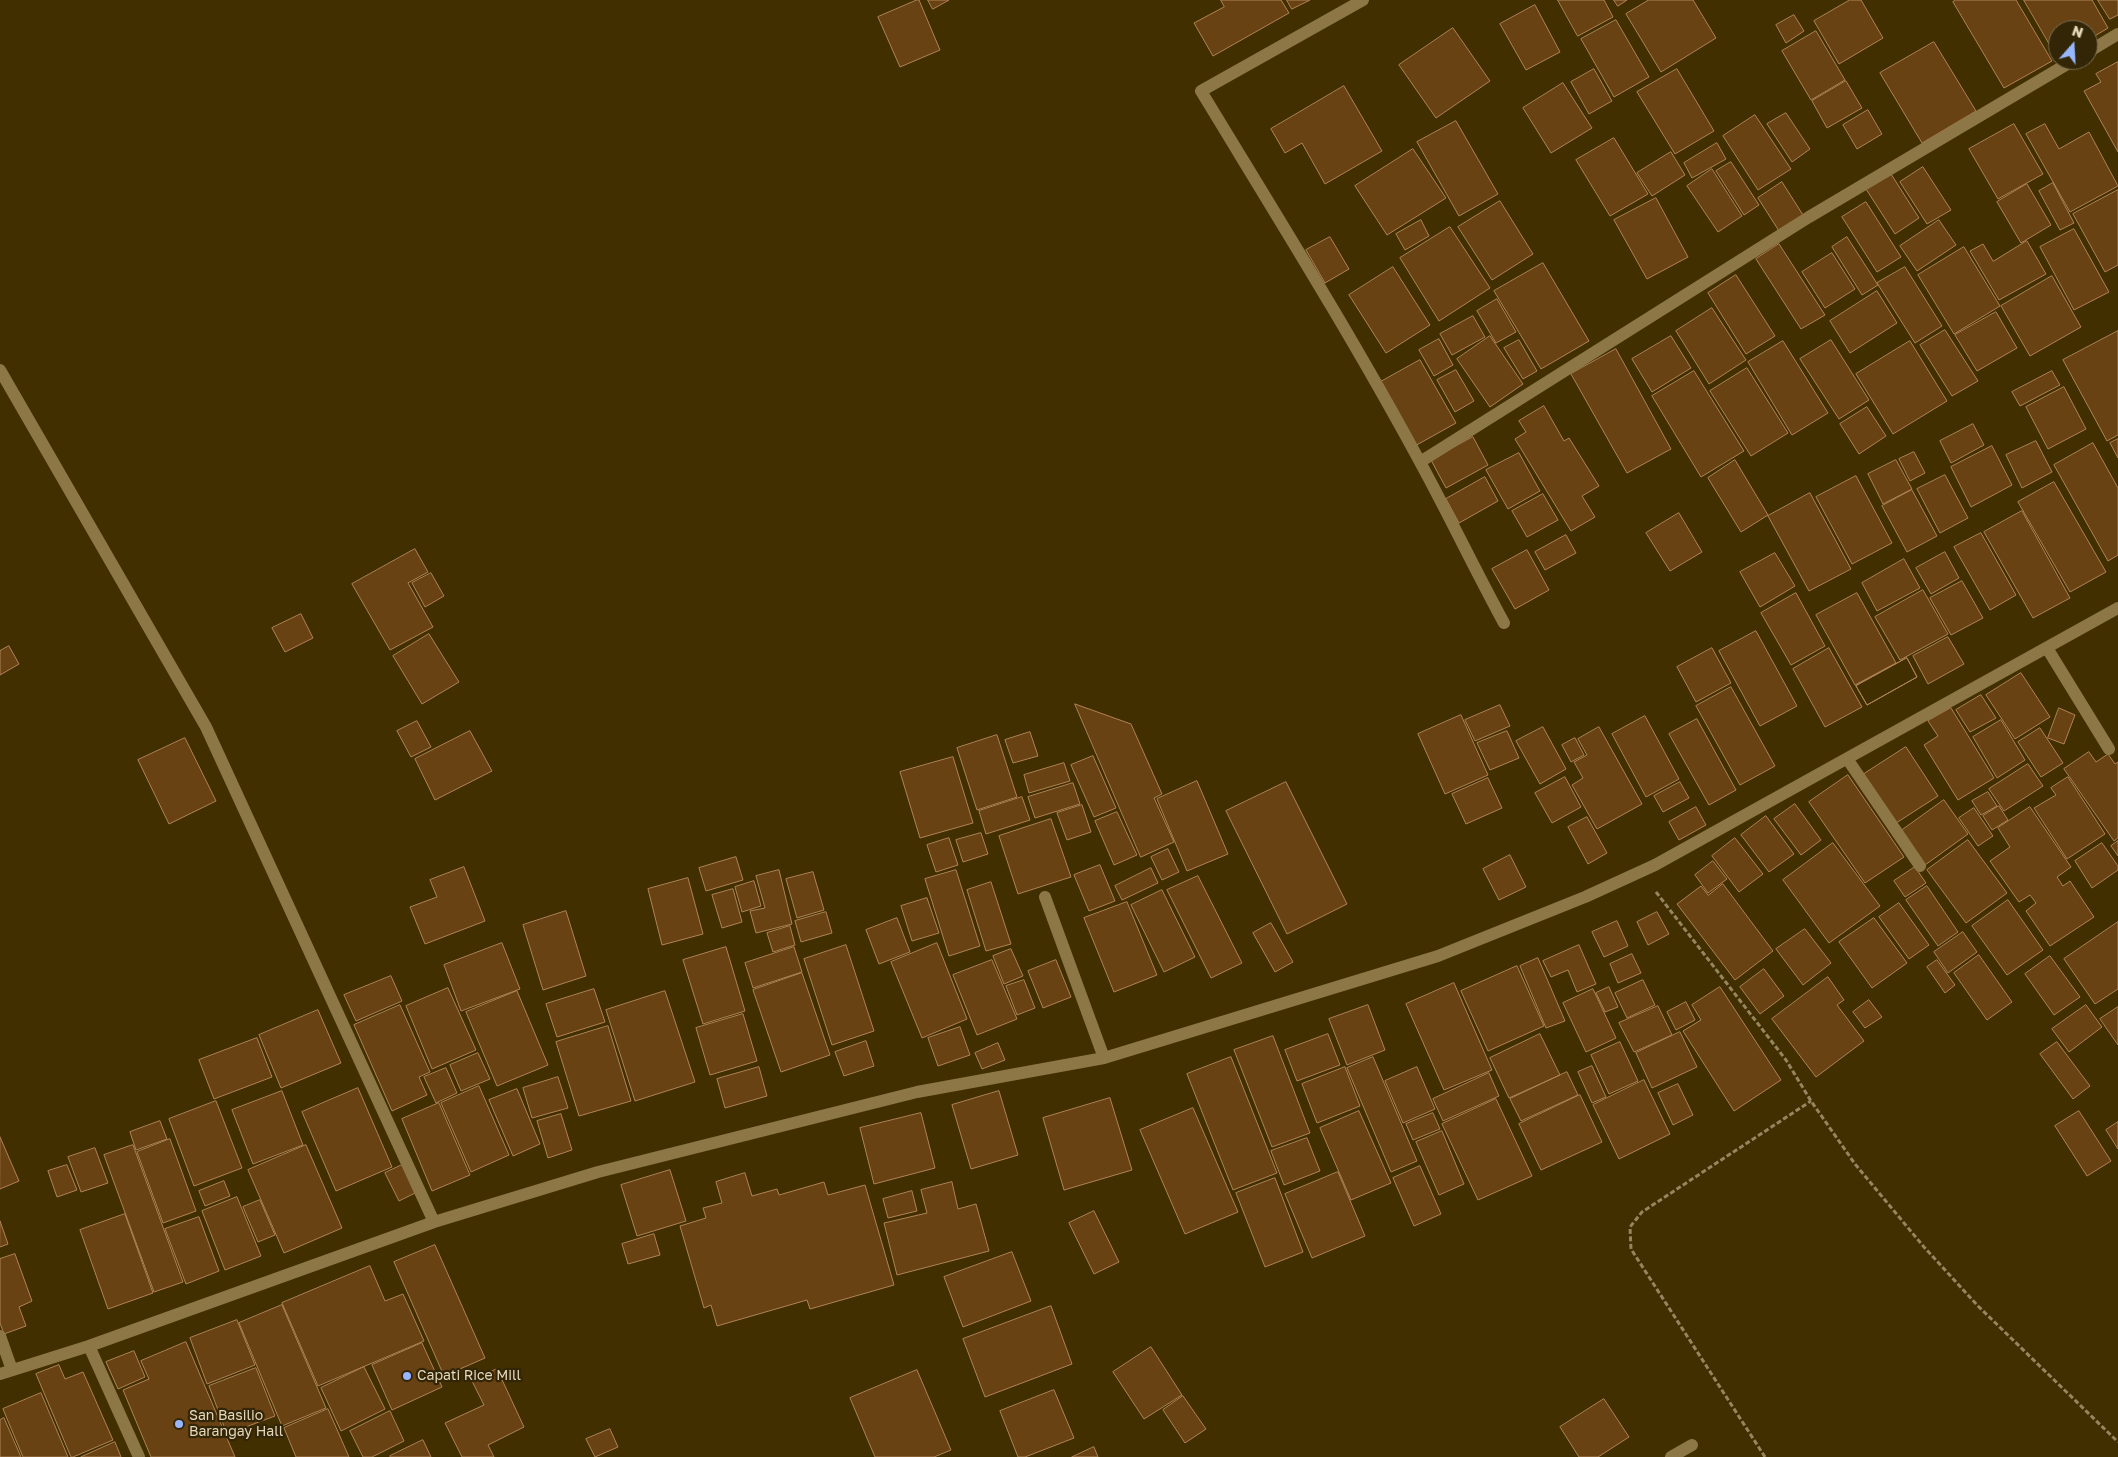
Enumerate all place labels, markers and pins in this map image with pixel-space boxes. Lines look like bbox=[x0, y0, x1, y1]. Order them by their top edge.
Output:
place label: Capati Rice Mill bbox=[417, 1368, 521, 1384]
marker: Capati Rice Mill bbox=[401, 1370, 413, 1382]
place label: San Basilio Barangay Hall bbox=[189, 1408, 283, 1440]
marker: San Basilio Barangay Hall bbox=[173, 1418, 185, 1430]

